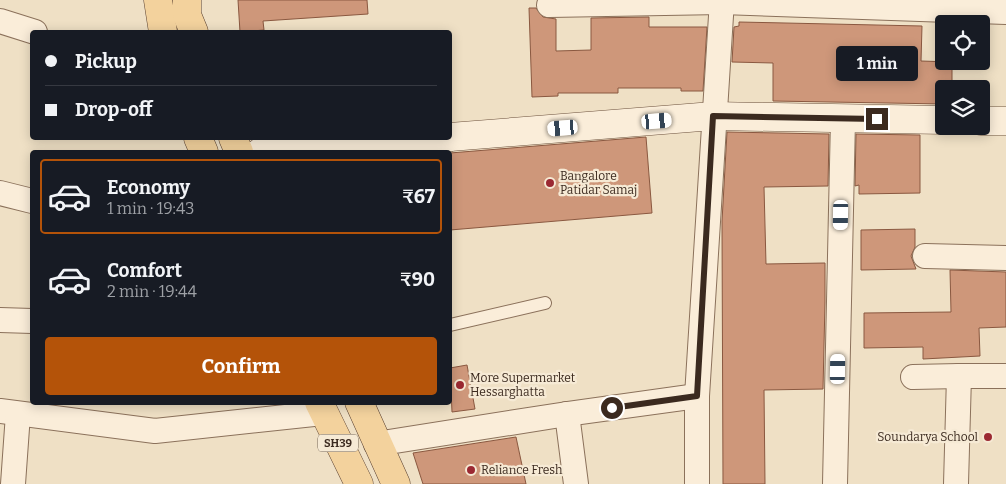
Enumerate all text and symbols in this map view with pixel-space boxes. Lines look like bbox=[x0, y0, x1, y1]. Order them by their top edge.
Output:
map controls bbox=[935, 15, 990, 135]
button: locate bbox=[935, 15, 990, 70]
callout: 1 min bbox=[836, 46, 918, 82]
text: Pickup bbox=[75, 50, 137, 73]
text: 1 min bbox=[857, 54, 897, 73]
button: layers bbox=[935, 80, 990, 135]
text: Drop-off bbox=[75, 98, 153, 121]
route end bbox=[866, 108, 888, 130]
car bbox=[641, 112, 672, 130]
car bbox=[547, 119, 578, 137]
place label: Bangalore Patidar Samaj bbox=[560, 169, 637, 197]
icon: car bbox=[47, 174, 92, 219]
text: Economy bbox=[107, 176, 190, 199]
marker: Bangalore Patidar Samaj bbox=[544, 177, 556, 189]
text: ₹67 bbox=[402, 185, 435, 208]
text: 1 min · 19:43 bbox=[107, 199, 194, 218]
car bbox=[833, 200, 848, 230]
icon: car bbox=[47, 257, 92, 302]
text: Comfort bbox=[107, 259, 182, 282]
text: ₹90 bbox=[400, 268, 435, 291]
text: 2 min · 19:44 bbox=[107, 282, 197, 301]
button: Confirm bbox=[45, 337, 437, 395]
car bbox=[830, 354, 845, 384]
place label: More Supermarket Hessarghatta bbox=[470, 371, 576, 399]
marker: More Supermarket Hessarghatta bbox=[454, 379, 466, 391]
route start bbox=[601, 397, 623, 419]
place label: Soundarya School bbox=[877, 430, 979, 444]
marker: Soundarya School bbox=[982, 431, 994, 443]
road number: SH39 bbox=[318, 434, 358, 452]
place label: Reliance Fresh bbox=[481, 463, 563, 477]
marker: Reliance Fresh bbox=[465, 464, 477, 476]

